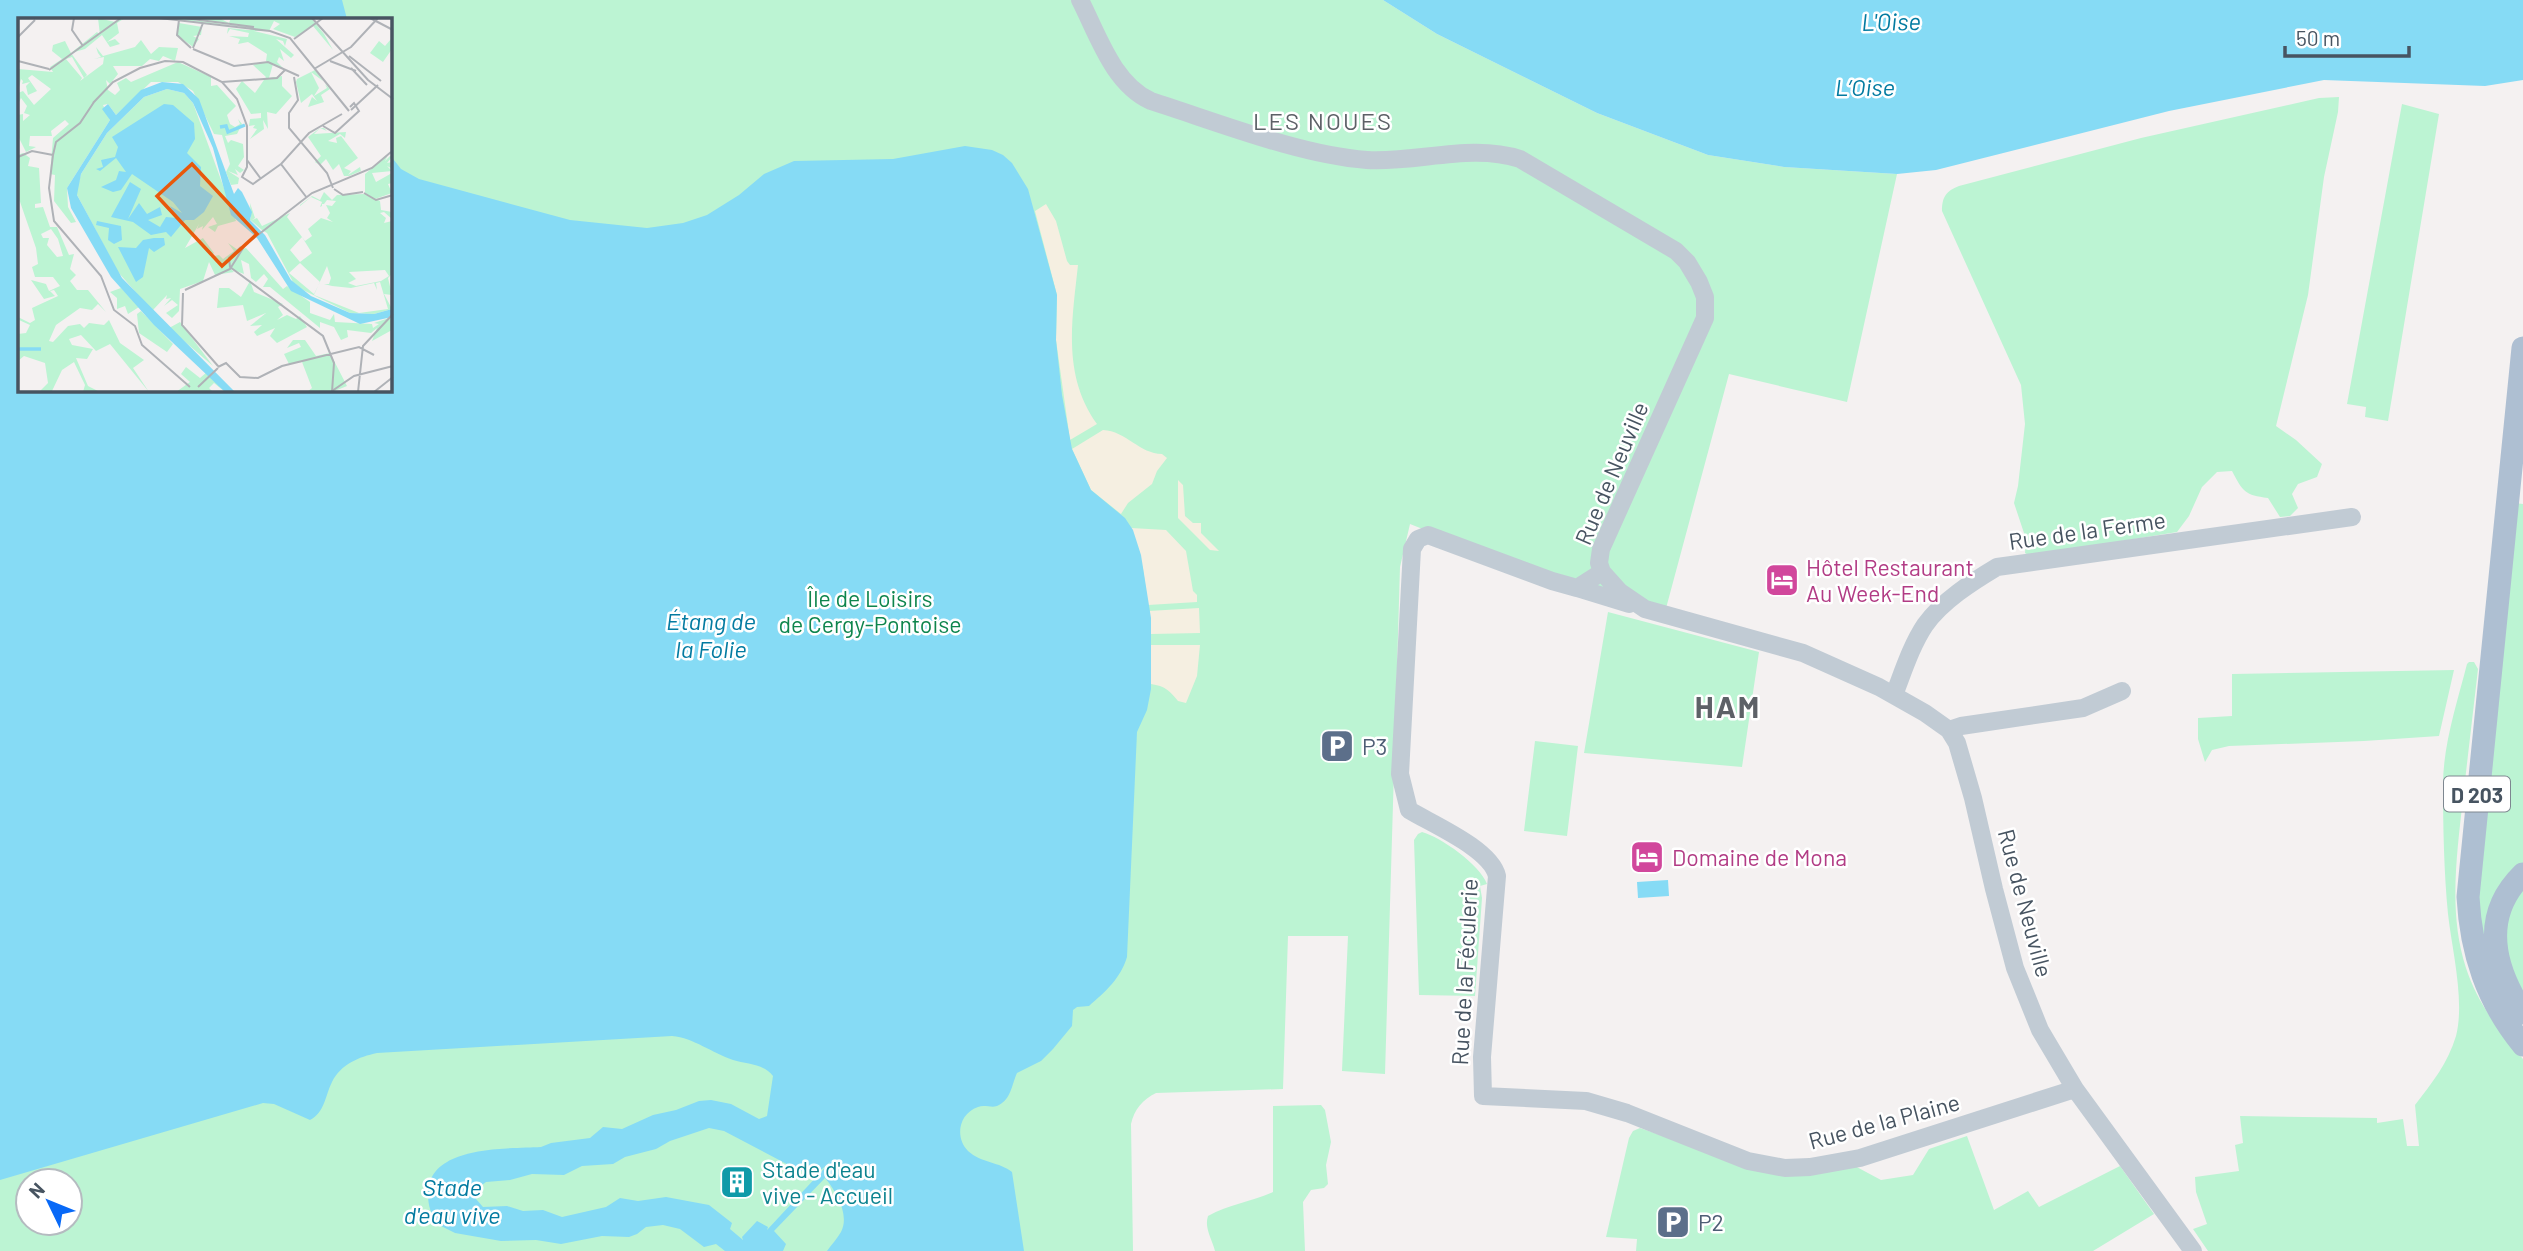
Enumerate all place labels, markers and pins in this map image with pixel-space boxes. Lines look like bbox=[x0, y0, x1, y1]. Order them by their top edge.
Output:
place label: Hôtel Restaurant Au Week-End bbox=[1806, 553, 1974, 607]
hotel icon: Hôtel Restaurant Au Week-End bbox=[1763, 561, 1801, 599]
parking icon: P3 bbox=[1318, 727, 1356, 765]
place label: P3 bbox=[1362, 732, 1387, 760]
hotel icon: Domaine de Mona bbox=[1628, 838, 1666, 876]
place label: Domaine de Mona bbox=[1672, 843, 1847, 871]
place label: Stade d'eau vive - Accueil bbox=[762, 1155, 893, 1209]
building icon: Stade d'eau vive - Accueil bbox=[718, 1163, 756, 1201]
parking icon: P2 bbox=[1654, 1203, 1692, 1241]
place label: P2 bbox=[1698, 1208, 1724, 1236]

